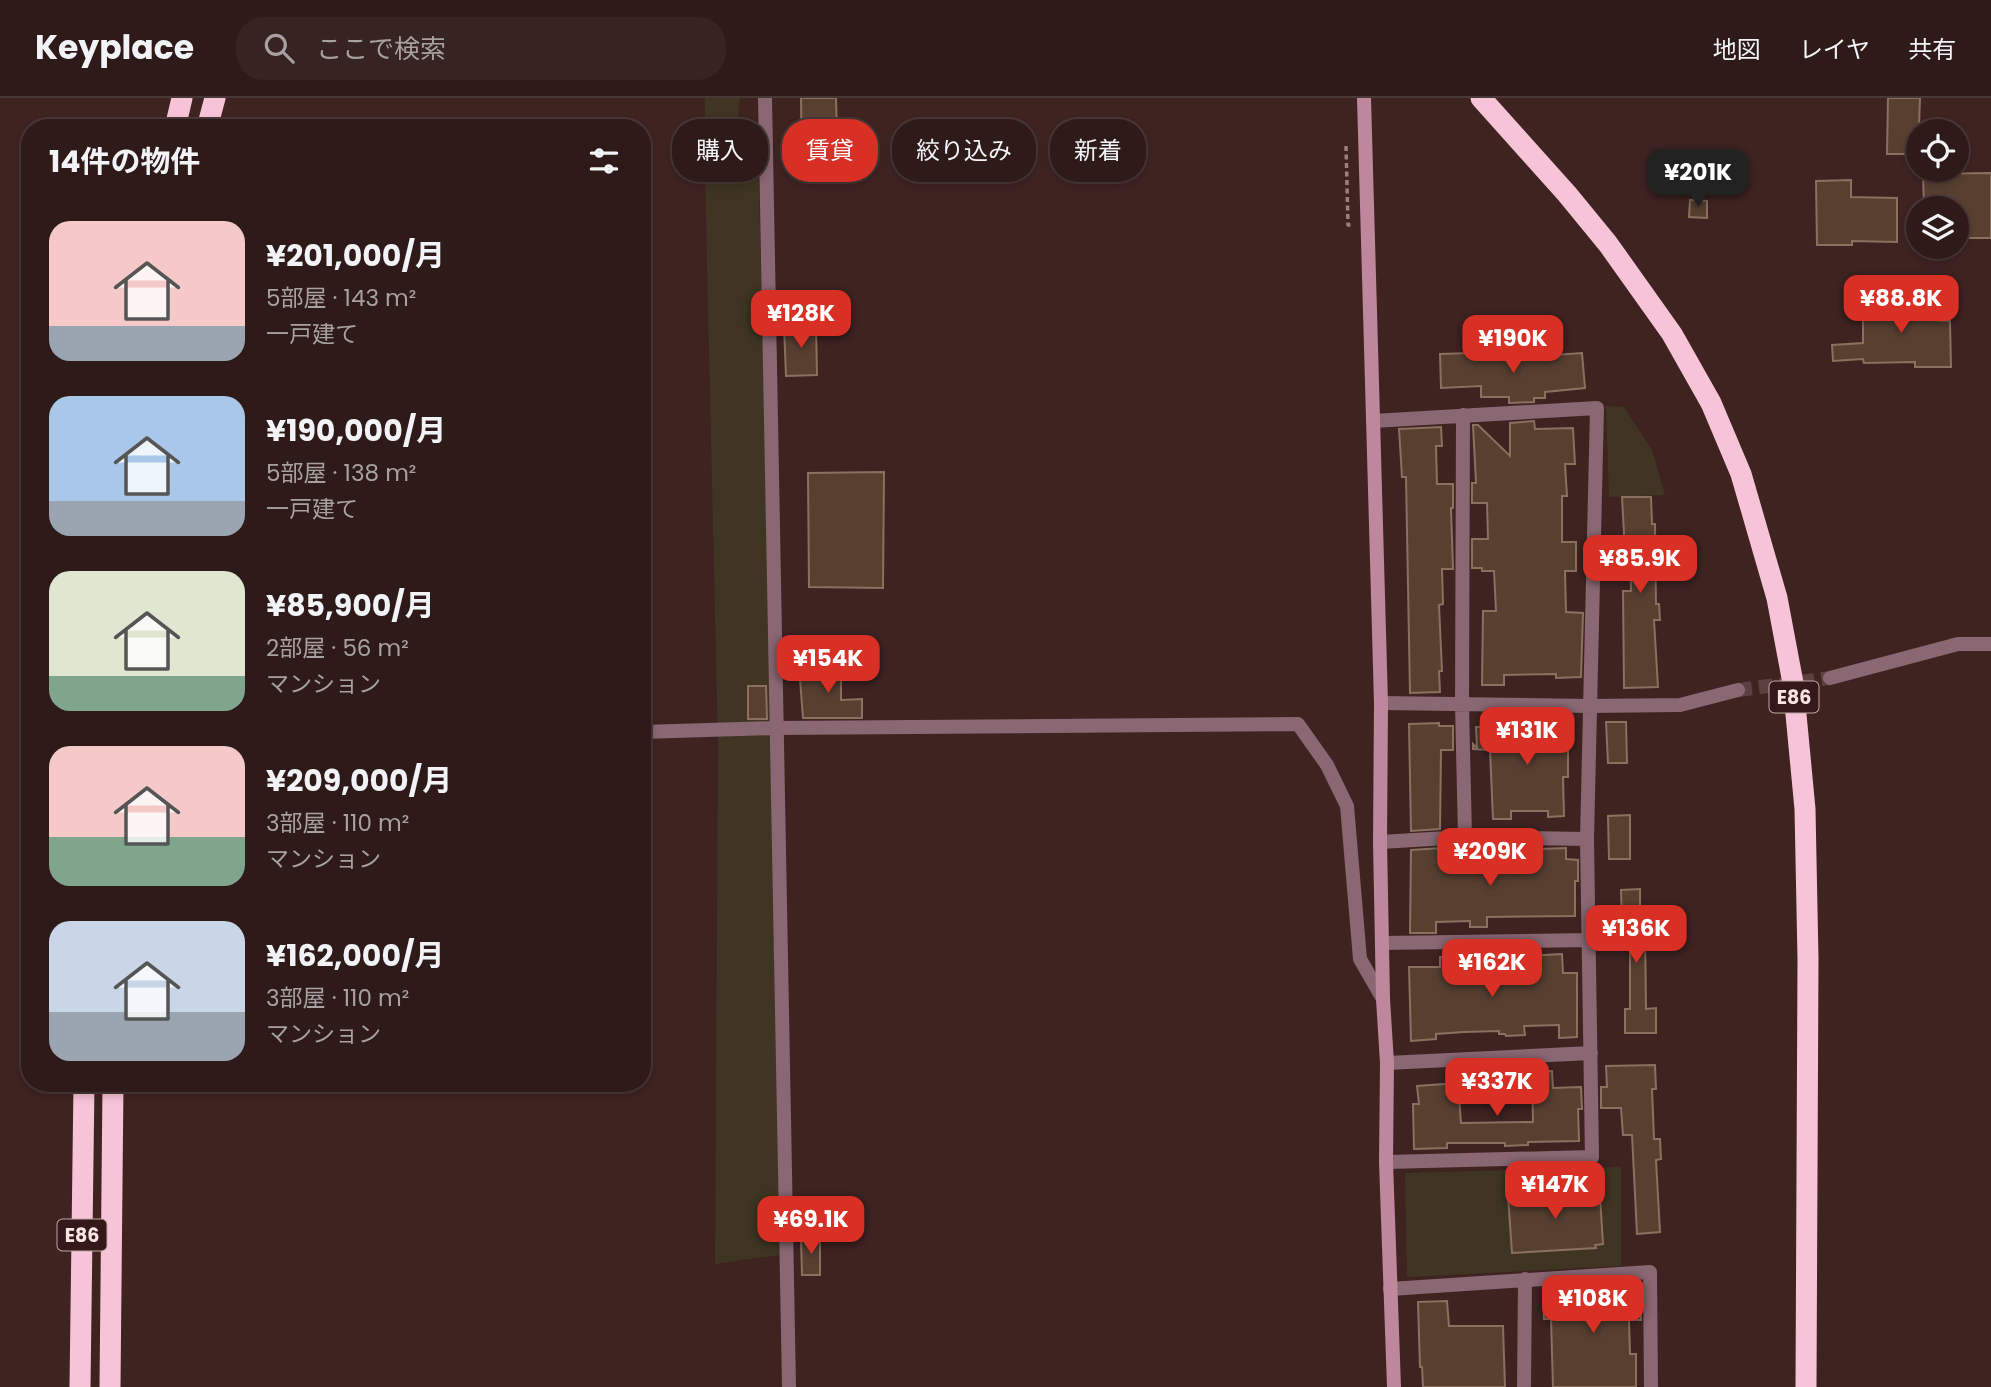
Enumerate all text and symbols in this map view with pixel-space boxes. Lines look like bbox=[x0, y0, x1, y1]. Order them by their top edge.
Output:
search box bbox=[236, 17, 726, 80]
text: Keyplace bbox=[35, 24, 194, 71]
icon: search bbox=[260, 29, 298, 67]
text: ここで検索 bbox=[316, 31, 446, 67]
text: 地図 bbox=[1713, 33, 1761, 66]
text: レイヤ bbox=[1799, 33, 1870, 66]
text: 共有 bbox=[1908, 33, 1956, 66]
chip: 購入 bbox=[672, 119, 768, 182]
chip: 賃貸 bbox=[782, 119, 878, 182]
chip: 絞り込み bbox=[892, 119, 1036, 182]
chip: 新着 bbox=[1050, 119, 1146, 182]
map controls bbox=[1906, 119, 1969, 259]
button: locate bbox=[1906, 119, 1969, 182]
text: 14件の物件 bbox=[49, 140, 201, 183]
icon: filters bbox=[585, 142, 623, 180]
pin: ¥201K bbox=[1649, 150, 1747, 209]
text: ¥201K bbox=[1664, 156, 1732, 188]
button: layers bbox=[1906, 196, 1969, 259]
text: ¥201,000/月 bbox=[266, 234, 445, 277]
icon: home bbox=[105, 249, 189, 333]
pin: ¥88.8K bbox=[1844, 275, 1958, 335]
text: 5部屋 · 143 m² bbox=[266, 282, 416, 314]
text: ¥88.8K bbox=[1860, 282, 1942, 314]
pin: ¥128K bbox=[752, 290, 850, 350]
text: ¥128K bbox=[767, 297, 835, 329]
pin: ¥190K bbox=[1464, 316, 1562, 375]
text: 一戸建て bbox=[266, 318, 358, 350]
text: ¥190K bbox=[1478, 322, 1548, 354]
text: ¥190,000/月 bbox=[266, 409, 446, 452]
icon: home bbox=[105, 424, 189, 508]
text: 5部屋 · 138 m² bbox=[266, 457, 416, 489]
text: 一戸建て bbox=[266, 493, 358, 525]
pin: ¥85.9K bbox=[1583, 536, 1697, 595]
text: ¥85.9K bbox=[1599, 542, 1681, 574]
text: ¥85,900/月 bbox=[266, 584, 435, 627]
icon: home bbox=[105, 599, 189, 683]
text: 2部屋 · 56 m² bbox=[266, 632, 409, 664]
pin: ¥154K bbox=[779, 636, 877, 695]
text: ¥154K bbox=[793, 642, 863, 674]
text: マンション bbox=[266, 668, 381, 700]
road number: E86 bbox=[1770, 682, 1818, 712]
pin: ¥131K bbox=[1478, 708, 1576, 767]
text: ¥131K bbox=[1496, 714, 1558, 746]
text: ¥209,000/月 bbox=[266, 759, 452, 802]
icon: home bbox=[105, 774, 189, 858]
text: 3部屋 · 110 m² bbox=[266, 807, 409, 839]
pin: ¥209K bbox=[1441, 828, 1539, 888]
text: ¥209K bbox=[1453, 835, 1527, 867]
text: マンション bbox=[266, 843, 381, 875]
pin: ¥136K bbox=[1587, 906, 1685, 965]
text: ¥136K bbox=[1602, 912, 1670, 944]
text: ¥162,000/月 bbox=[266, 934, 445, 977]
pin: ¥162K bbox=[1443, 940, 1541, 999]
text: ¥162K bbox=[1458, 946, 1526, 978]
icon: home bbox=[105, 949, 189, 1033]
text: 3部屋 · 110 m² bbox=[266, 982, 409, 1014]
text: マンション bbox=[266, 1018, 381, 1050]
pin: ¥337K bbox=[1448, 1058, 1546, 1118]
text: ¥337K bbox=[1461, 1065, 1533, 1097]
pin: ¥147K bbox=[1506, 1162, 1604, 1221]
text: ¥147K bbox=[1521, 1168, 1589, 1200]
pin: ¥69.1K bbox=[754, 1196, 868, 1256]
text: ¥69.1K bbox=[773, 1203, 849, 1235]
road number: E86 bbox=[57, 1219, 106, 1250]
pin: ¥108K bbox=[1544, 1276, 1642, 1335]
text: ¥108K bbox=[1558, 1282, 1628, 1314]

